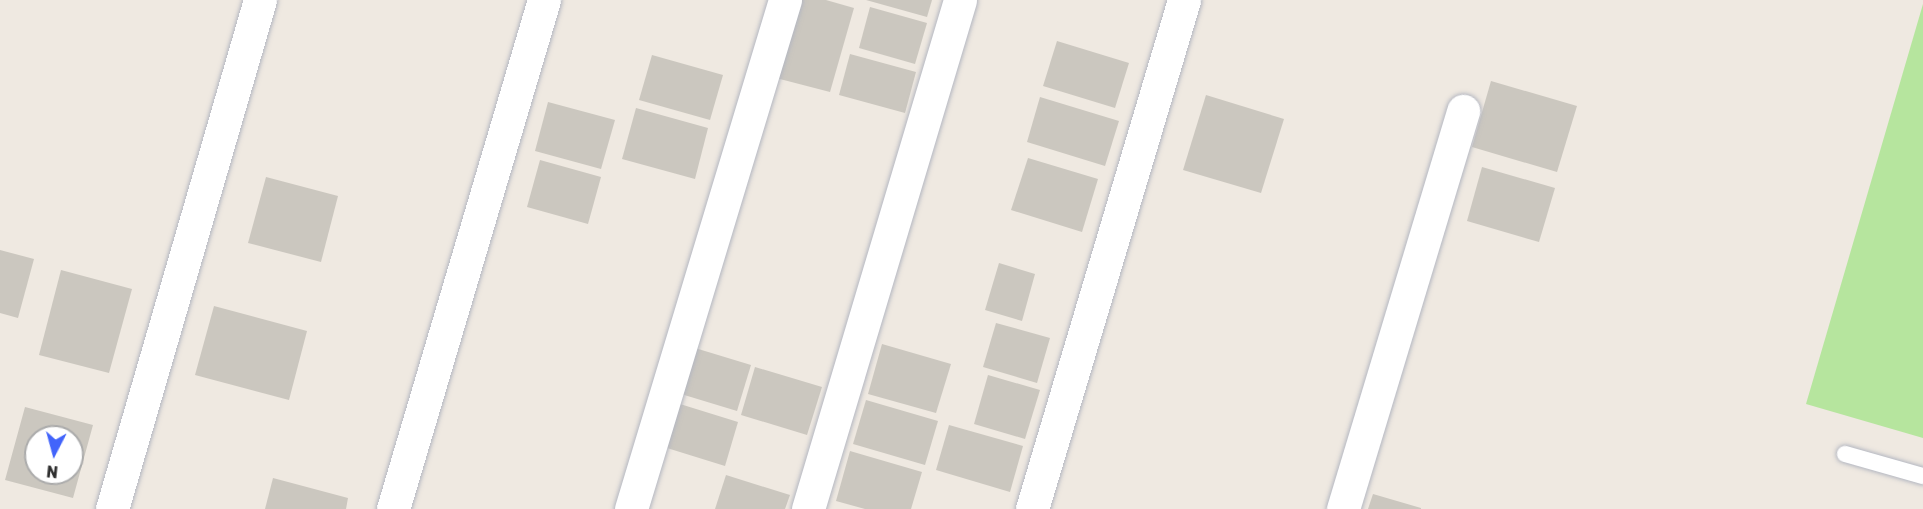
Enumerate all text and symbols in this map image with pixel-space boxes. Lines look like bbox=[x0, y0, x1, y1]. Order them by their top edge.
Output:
north arrow bbox=[24, 425, 84, 485]
text: N bbox=[46, 461, 59, 481]

